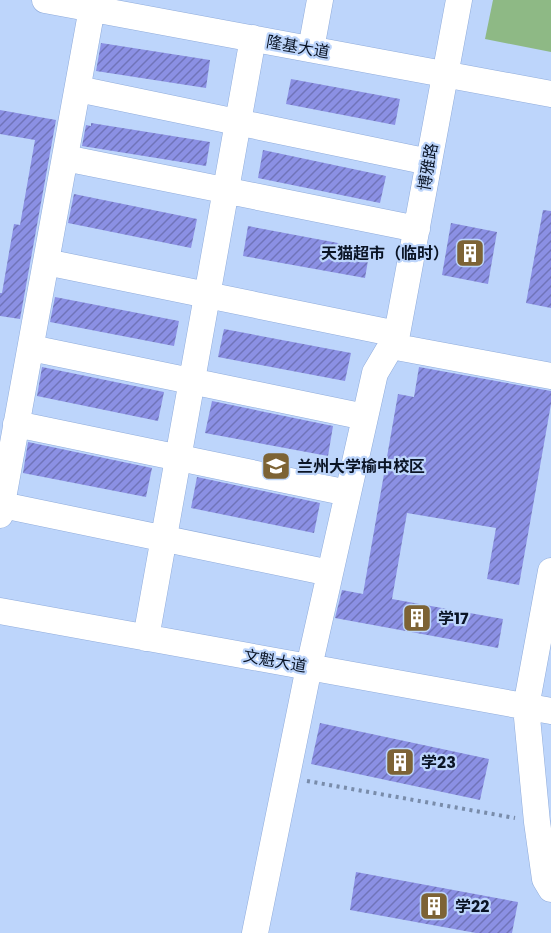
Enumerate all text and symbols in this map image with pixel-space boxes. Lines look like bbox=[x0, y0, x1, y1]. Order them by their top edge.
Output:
street label: 隆基大道 bbox=[264, 30, 332, 64]
street label: 博雅路 bbox=[413, 141, 443, 193]
building icon: 天猫超市（临时） bbox=[454, 237, 486, 269]
place label: 天猫超市（临时） bbox=[321, 242, 449, 265]
school or university icon: 兰州大学榆中校区 bbox=[260, 450, 292, 482]
place label: 兰州大学榆中校区 bbox=[297, 455, 425, 478]
building icon: 学17 bbox=[401, 602, 433, 634]
place label: 学17 bbox=[438, 607, 469, 630]
street label: 文魁大道 bbox=[241, 644, 309, 678]
building icon: 学23 bbox=[384, 746, 416, 778]
place label: 学23 bbox=[421, 751, 456, 774]
building icon: 学22 bbox=[418, 890, 450, 922]
place label: 学22 bbox=[455, 895, 489, 918]

